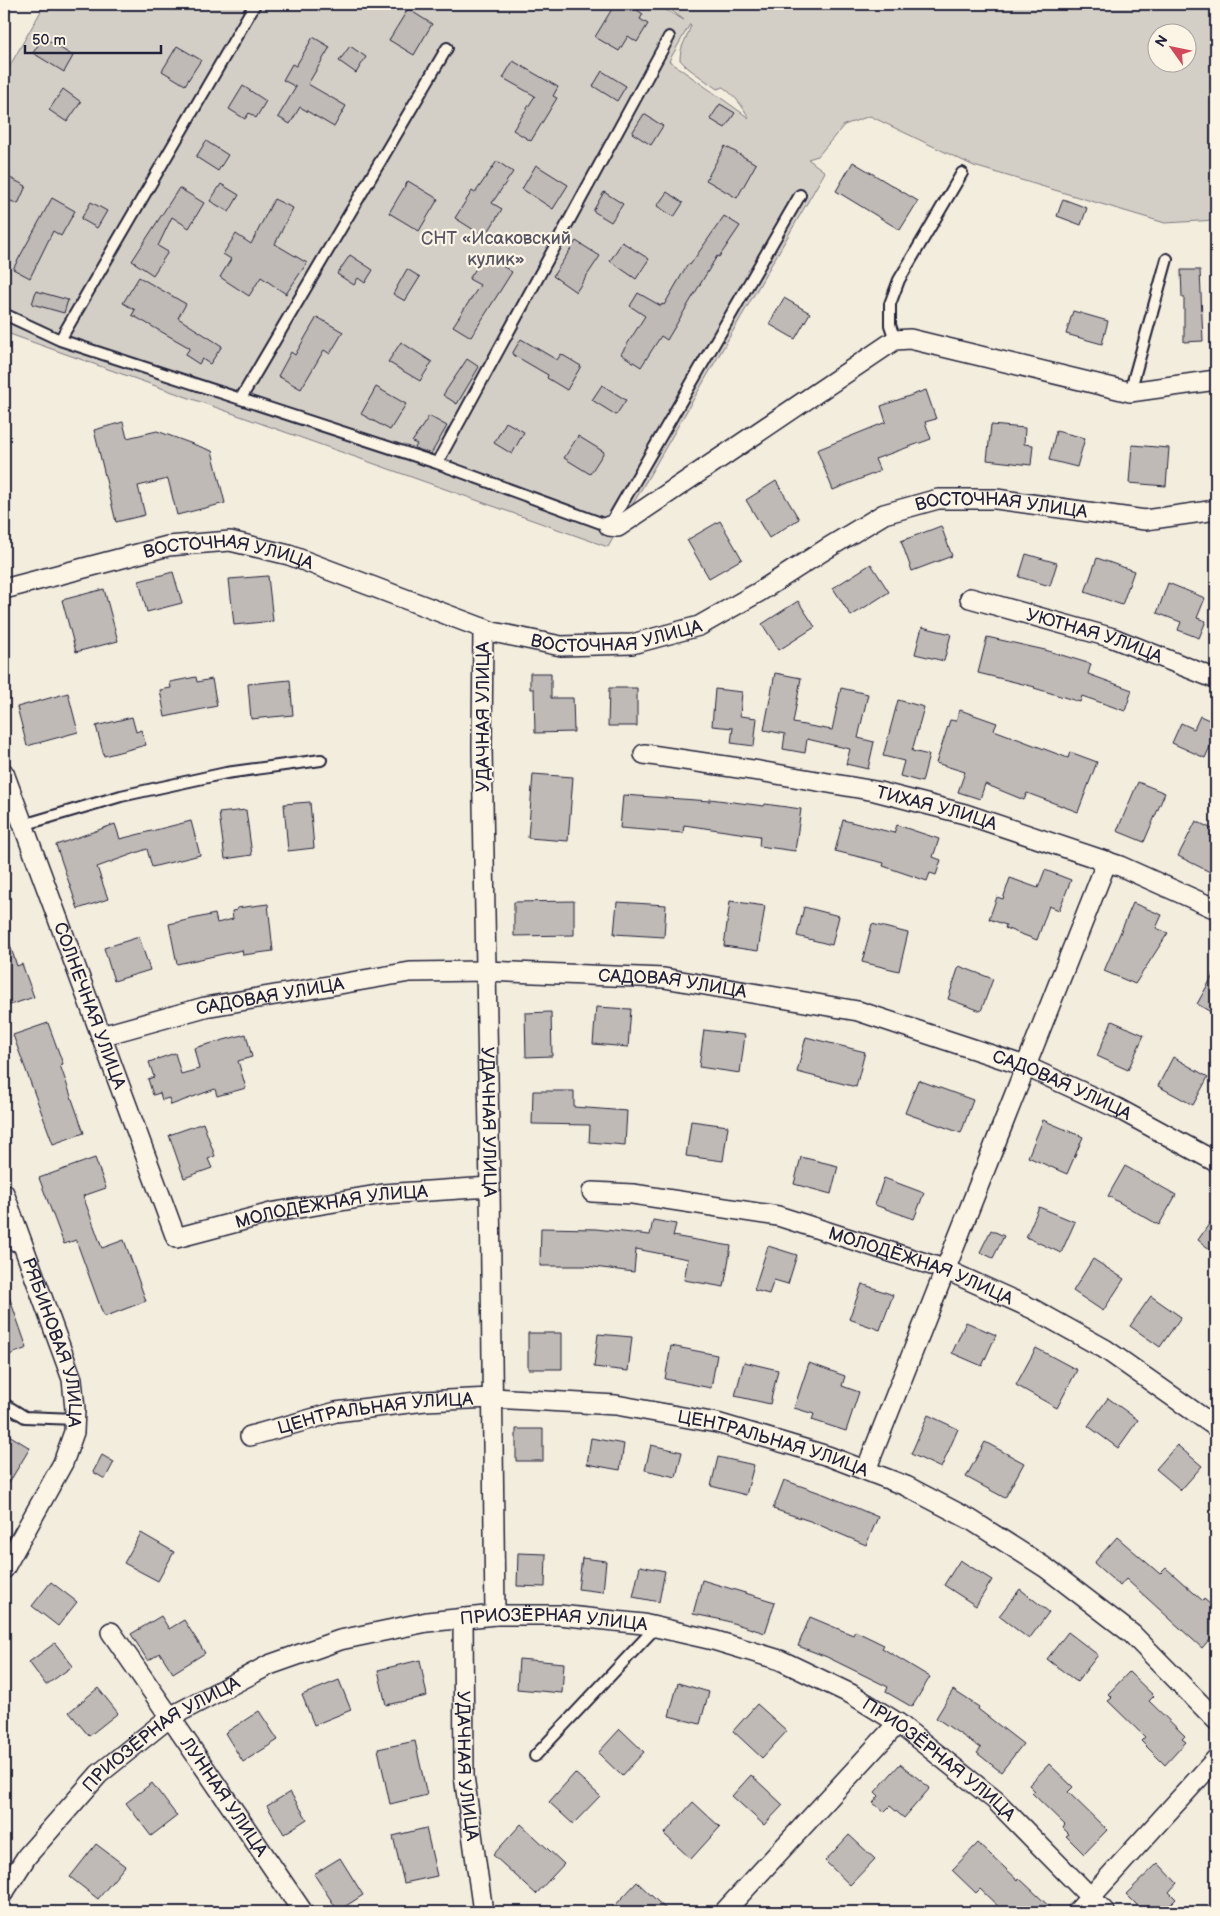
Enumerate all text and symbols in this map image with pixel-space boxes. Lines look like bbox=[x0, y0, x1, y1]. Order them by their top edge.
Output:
scale bar bbox=[25, 22, 161, 54]
north arrow bbox=[1148, 22, 1198, 72]
text: 50 m bbox=[32, 31, 66, 50]
text: N bbox=[1152, 32, 1172, 50]
park label: СНТ «Исаковский кулик» bbox=[421, 228, 571, 270]
street label: ВОСТОЧНАЯ УЛИЦА bbox=[913, 489, 1089, 522]
street label: ВОСТОЧНАЯ УЛИЦА bbox=[141, 530, 317, 574]
street label: УЮТНАЯ УЛИЦА bbox=[1024, 604, 1166, 667]
street label: ВОСТОЧНАЯ УЛИЦА bbox=[529, 615, 704, 657]
street label: УДАЧНАЯ УЛИЦА bbox=[473, 642, 494, 792]
street label: ТИХАЯ УЛИЦА bbox=[874, 781, 1000, 835]
street label: СОЛНЕЧНАЯ УЛИЦА bbox=[50, 919, 130, 1092]
street label: САДОВАЯ УЛИЦА bbox=[598, 965, 748, 1002]
street label: САДОВАЯ УЛИЦА bbox=[194, 973, 346, 1019]
street label: САДОВАЯ УЛИЦА bbox=[990, 1046, 1135, 1124]
street label: УДАЧНАЯ УЛИЦА bbox=[477, 1047, 501, 1197]
street label: МОЛОДЁЖНАЯ УЛИЦА bbox=[233, 1181, 429, 1233]
street label: МОЛОДЁЖНАЯ УЛИЦА bbox=[826, 1222, 1016, 1309]
street label: РЯБИНОВАЯ УЛИЦА bbox=[18, 1255, 86, 1428]
street label: ЦЕНТРАЛЬНАЯ УЛИЦА bbox=[275, 1388, 474, 1438]
street label: ЦЕНТРАЛЬНАЯ УЛИЦА bbox=[676, 1406, 871, 1481]
street label: ПРИОЗЁРНАЯ УЛИЦА bbox=[459, 1604, 649, 1635]
street label: ПРИОЗЁРНАЯ УЛИЦА bbox=[78, 1672, 243, 1796]
street label: УДАЧНАЯ УЛИЦА bbox=[453, 1691, 483, 1842]
street label: ПРИОЗЁРНАЯ УЛИЦА bbox=[859, 1693, 1020, 1825]
street label: ЛУННАЯ УЛИЦА bbox=[176, 1732, 272, 1860]

